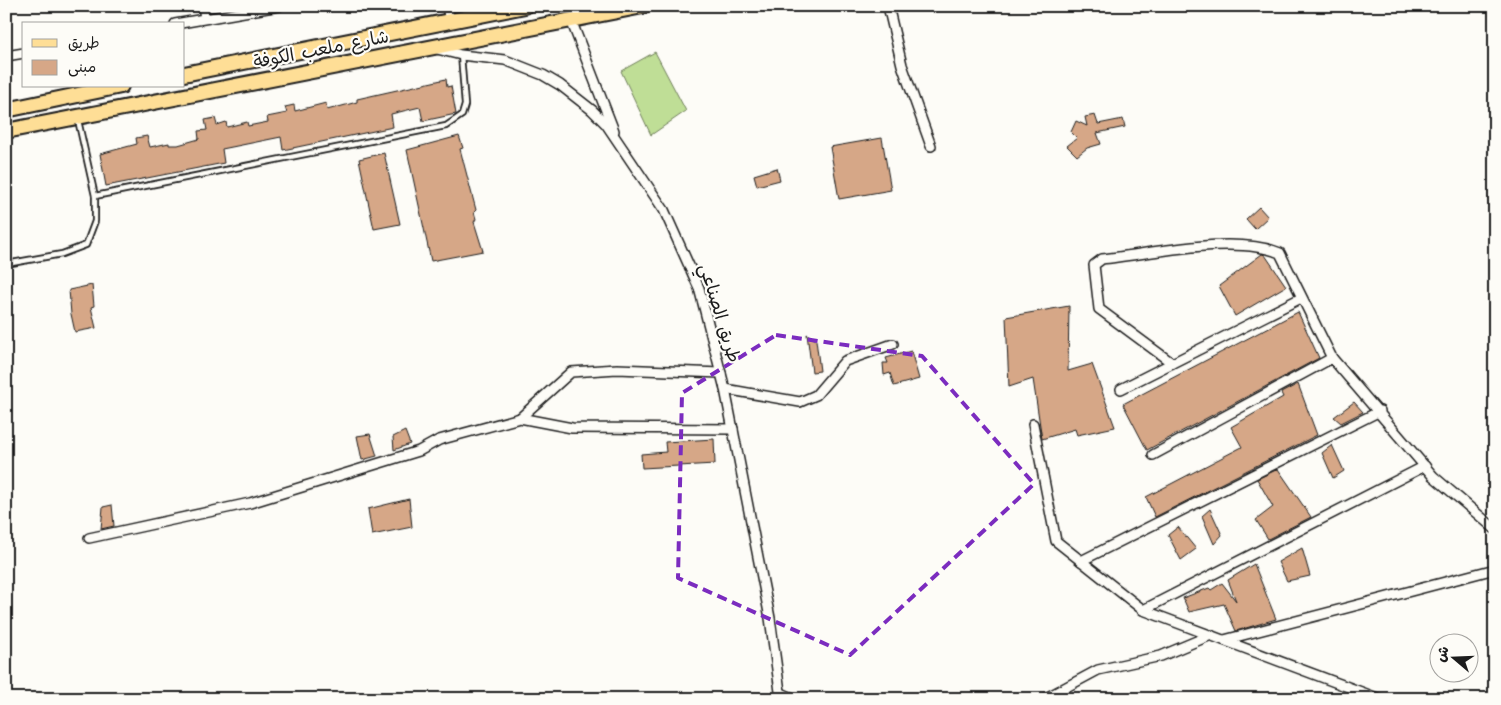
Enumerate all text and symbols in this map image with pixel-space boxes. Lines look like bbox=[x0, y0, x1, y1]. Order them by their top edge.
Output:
legend bbox=[22, 22, 185, 88]
street label: شارع ملعب الكوفة bbox=[251, 23, 392, 78]
text: طريق bbox=[68, 32, 100, 56]
text: مبنى bbox=[68, 56, 96, 80]
street label: طريق الصناعي bbox=[690, 260, 747, 367]
north arrow bbox=[1428, 632, 1478, 682]
text: ش bbox=[1430, 643, 1456, 665]

